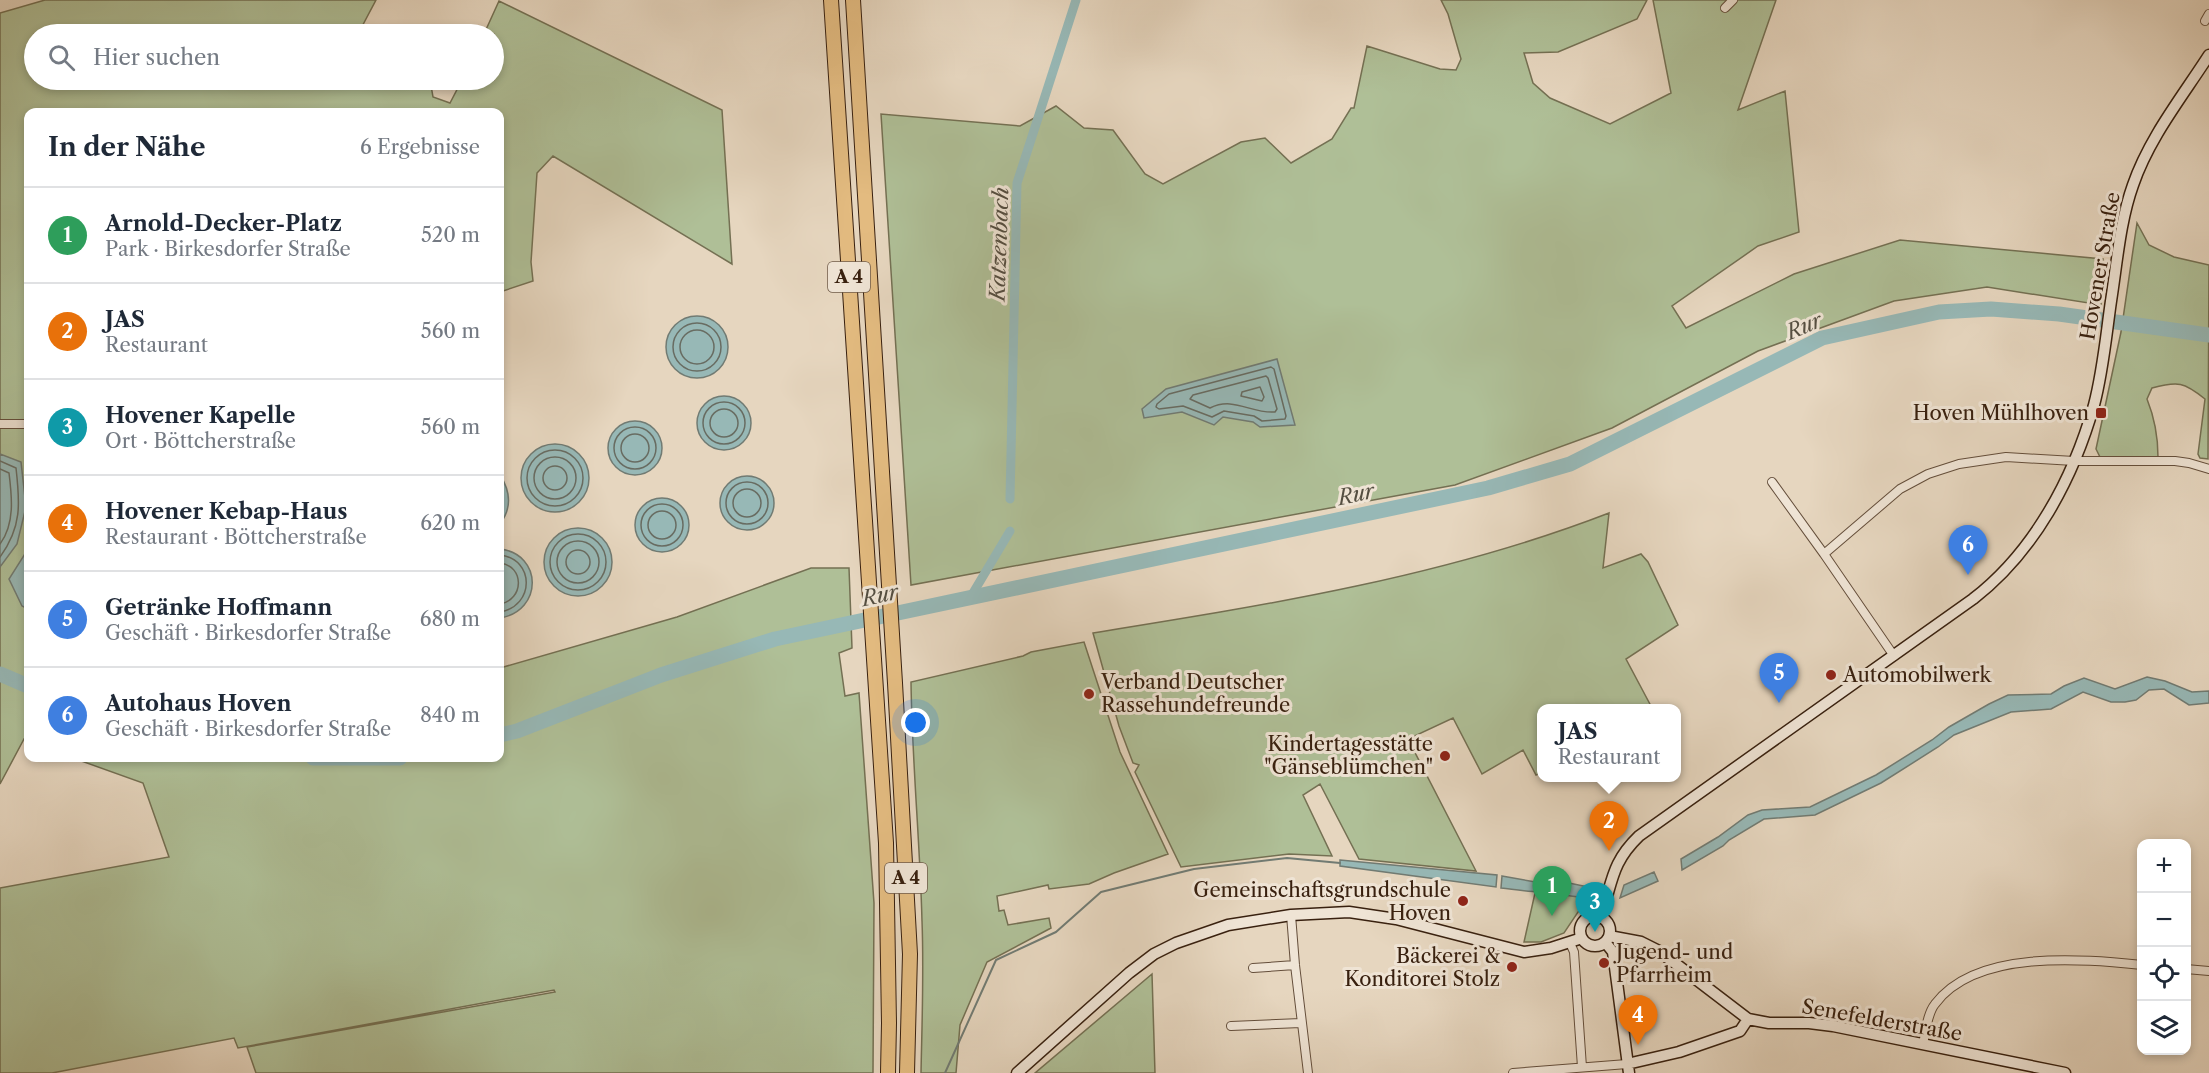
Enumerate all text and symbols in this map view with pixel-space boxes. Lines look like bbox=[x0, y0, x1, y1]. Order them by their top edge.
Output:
search box bbox=[24, 24, 504, 90]
icon: search bbox=[45, 41, 78, 74]
text: Hier suchen bbox=[93, 44, 220, 71]
text: In der Nähe bbox=[48, 131, 205, 163]
text: 6 Ergebnisse bbox=[360, 135, 480, 159]
water label: Katzenbach bbox=[984, 187, 1013, 303]
street label: Hovener Straße bbox=[2075, 190, 2125, 342]
text: Arnold-Decker-Platz bbox=[105, 210, 342, 237]
text: 1 bbox=[63, 223, 72, 247]
text: 520 m bbox=[421, 223, 480, 247]
text: Park · Birkesdorfer Straße bbox=[105, 237, 351, 261]
road number: A 4 bbox=[828, 262, 870, 292]
text: JAS bbox=[105, 306, 145, 333]
water label: Rur bbox=[1780, 307, 1827, 345]
text: 2 bbox=[62, 319, 73, 343]
text: 560 m bbox=[421, 319, 480, 343]
text: Restaurant bbox=[105, 333, 208, 357]
place label: Hoven Mühlhoven bbox=[1913, 401, 2089, 425]
text: Hovener Kapelle bbox=[105, 402, 295, 429]
marker: Hoven Mühlhoven bbox=[2094, 406, 2108, 420]
text: 3 bbox=[62, 415, 73, 439]
text: 560 m bbox=[421, 415, 480, 439]
text: Ort · Böttcherstraße bbox=[105, 429, 296, 453]
water label: Rur bbox=[1333, 478, 1378, 510]
text: Hovener Kebap-Haus bbox=[105, 498, 347, 525]
text: 4 bbox=[62, 511, 73, 535]
text: 620 m bbox=[420, 511, 480, 535]
text: Restaurant · Böttcherstraße bbox=[105, 525, 367, 549]
pin: 6 bbox=[1948, 526, 1988, 575]
water label: Rur bbox=[857, 579, 902, 611]
text: Getränke Hoffmann bbox=[105, 594, 332, 621]
text: 5 bbox=[62, 607, 73, 631]
text: 680 m bbox=[420, 607, 480, 631]
text: Geschäft · Birkesdorfer Straße bbox=[105, 621, 391, 645]
pin: 5 bbox=[1760, 654, 1798, 703]
place label: Automobilwerk bbox=[1842, 663, 1993, 687]
marker: Automobilwerk bbox=[1824, 668, 1838, 682]
place label: Verband Deutscher Rassehundefreunde bbox=[1100, 670, 1290, 717]
marker: Verband Deutscher Rassehundefreunde bbox=[1082, 687, 1096, 701]
text: Autohaus Hoven bbox=[105, 690, 291, 717]
text: 6 bbox=[62, 703, 73, 727]
text: 840 m bbox=[420, 703, 480, 727]
popup bbox=[1537, 704, 1681, 782]
your location bbox=[901, 708, 930, 737]
text: Geschäft · Birkesdorfer Straße bbox=[105, 717, 391, 741]
text: JAS bbox=[1558, 718, 1597, 745]
place label: Kindertagesstätte "Gänseblümchen" bbox=[1264, 732, 1433, 779]
text: Restaurant bbox=[1558, 745, 1660, 769]
marker: Kindertagesstätte "Gänseblümchen" bbox=[1438, 749, 1452, 763]
pin: 2 bbox=[1590, 802, 1628, 851]
map controls bbox=[2137, 839, 2191, 1055]
button: + bbox=[2137, 839, 2191, 893]
road number: A 4 bbox=[885, 863, 927, 893]
pin: 1 bbox=[1532, 866, 1572, 916]
place label: Gemeinschaftsgrundschule Hoven bbox=[1193, 878, 1451, 925]
pin: 3 bbox=[1576, 882, 1614, 932]
button: − bbox=[2137, 893, 2191, 947]
marker: Gemeinschaftsgrundschule Hoven bbox=[1456, 894, 1470, 908]
place label: Jugend- und Pfarrheim bbox=[1613, 940, 1733, 987]
place label: Bäckerei & Konditorei Stolz bbox=[1344, 944, 1500, 991]
button: locate bbox=[2137, 947, 2191, 1001]
marker: Jugend- und Pfarrheim bbox=[1597, 956, 1611, 970]
marker: Bäckerei & Konditorei Stolz bbox=[1505, 960, 1519, 974]
street label: Senefelderstraße bbox=[1800, 994, 1964, 1046]
pin: 4 bbox=[1618, 996, 1658, 1045]
button: layers bbox=[2137, 1001, 2191, 1055]

